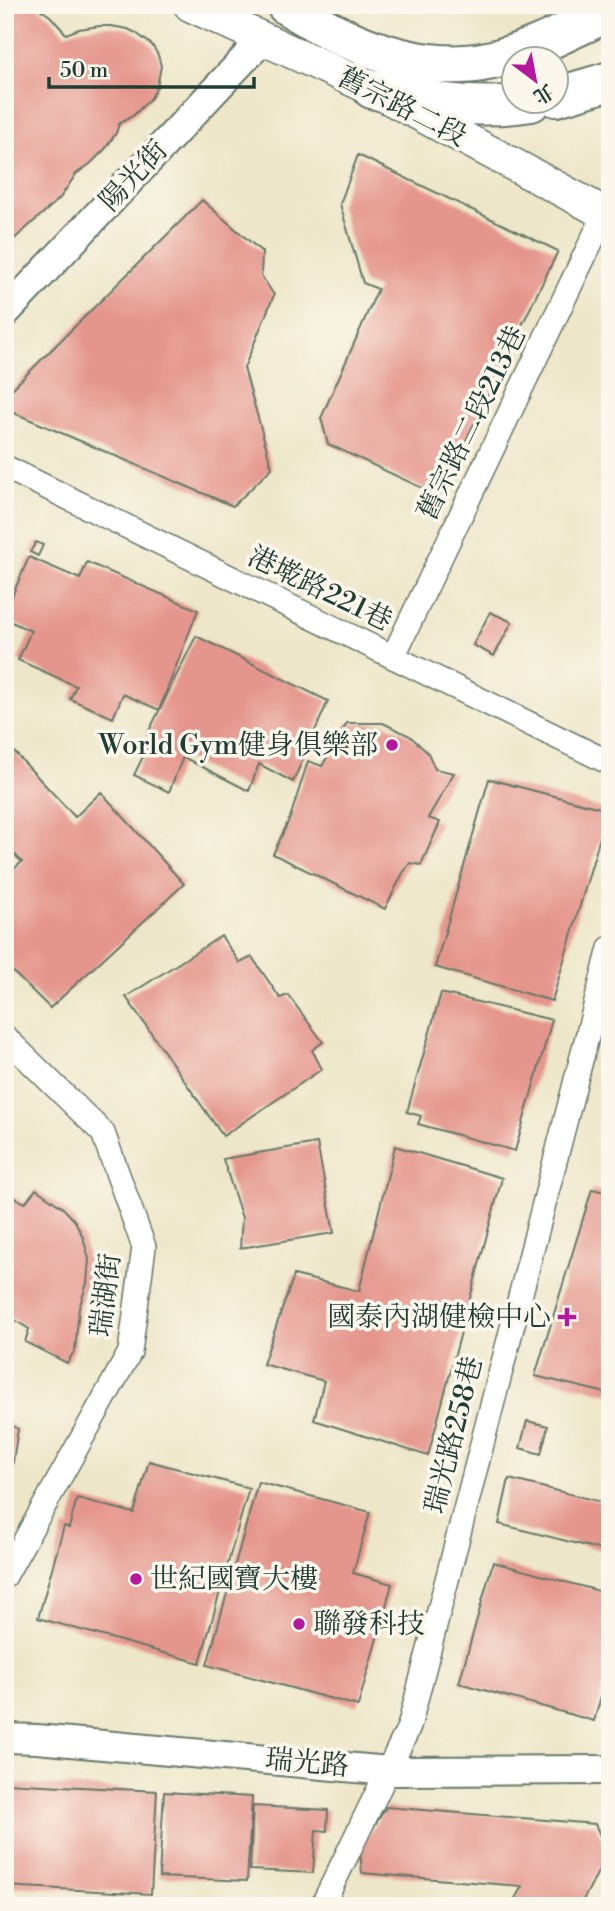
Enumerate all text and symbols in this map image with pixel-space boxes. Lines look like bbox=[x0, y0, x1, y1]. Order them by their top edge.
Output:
scale bar bbox=[49, 46, 254, 90]
north arrow bbox=[500, 46, 570, 116]
text: 50 m bbox=[60, 58, 108, 84]
street label: 舊宗路二段 bbox=[332, 60, 472, 154]
text: 北 bbox=[529, 78, 558, 109]
street label: 陽光街 bbox=[93, 133, 175, 219]
street label: 舊宗路二段213巷 bbox=[410, 320, 534, 526]
street label: 港墘路221巷 bbox=[242, 539, 398, 639]
place label: World Gym健身俱樂部 bbox=[97, 728, 378, 763]
marker: World Gym健身俱樂部 bbox=[384, 737, 400, 753]
street label: 瑞湖街 bbox=[84, 1251, 128, 1339]
place label: 國泰內湖健檢中心 bbox=[327, 1300, 551, 1335]
marker: 國泰內湖健檢中心 bbox=[557, 1307, 577, 1327]
street label: 瑞光路258巷 bbox=[418, 1353, 490, 1517]
place label: 世紀國寶大樓 bbox=[150, 1562, 318, 1597]
marker: 世紀國寶大樓 bbox=[128, 1571, 144, 1587]
place label: 聯發科技 bbox=[313, 1607, 425, 1642]
marker: 聯發科技 bbox=[291, 1616, 307, 1632]
street label: 瑞光路 bbox=[264, 1742, 350, 1784]

